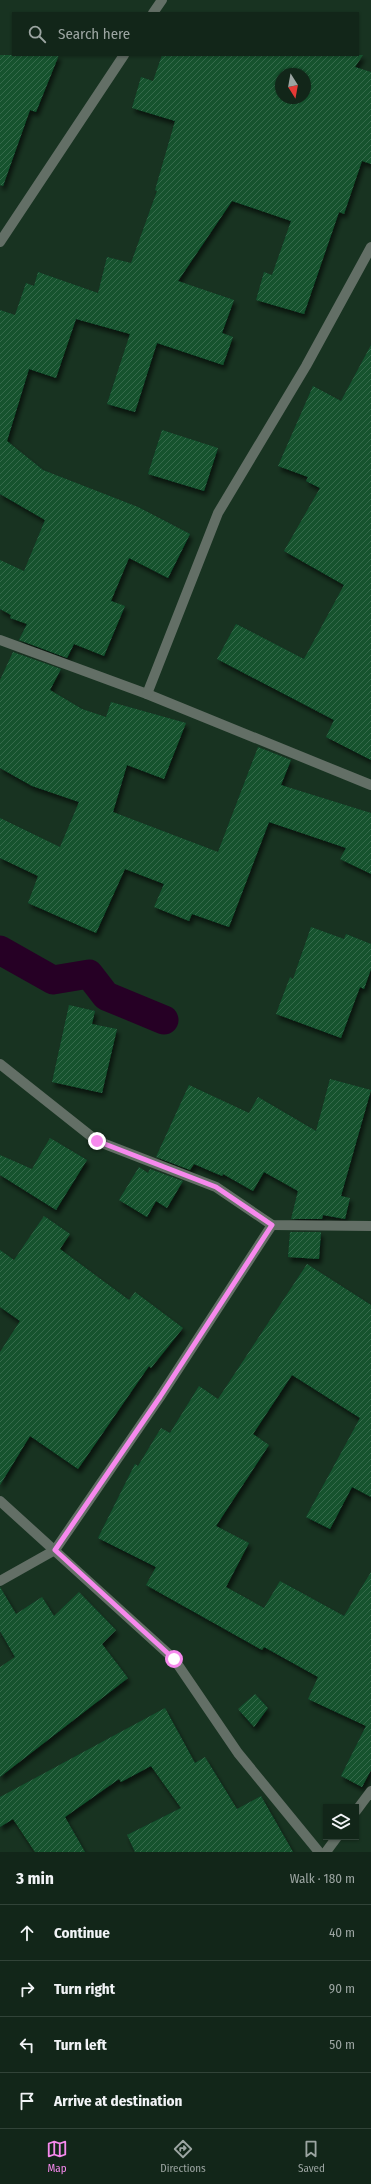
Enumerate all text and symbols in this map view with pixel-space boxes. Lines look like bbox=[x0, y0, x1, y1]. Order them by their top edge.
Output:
search box bbox=[12, 12, 359, 56]
icon: search bbox=[26, 23, 48, 45]
text: Search here bbox=[58, 25, 130, 43]
north arrow bbox=[275, 68, 311, 104]
route end bbox=[88, 1132, 106, 1150]
route start bbox=[165, 1650, 183, 1668]
map controls bbox=[323, 1804, 359, 1840]
button: layers bbox=[323, 1804, 359, 1840]
text: 3 min bbox=[16, 1868, 54, 1889]
text: Walk · 180 m bbox=[290, 1871, 355, 1886]
icon: ahead bbox=[16, 1922, 38, 1944]
text: Continue bbox=[54, 1924, 110, 1942]
text: 40 m bbox=[329, 1925, 355, 1940]
icon: right bbox=[16, 1978, 38, 2000]
text: Turn right bbox=[54, 1980, 115, 1998]
text: 90 m bbox=[329, 1981, 355, 1996]
icon: left bbox=[16, 2034, 38, 2056]
text: Turn left bbox=[54, 2036, 107, 2054]
text: 50 m bbox=[329, 2037, 355, 2052]
icon: arrive bbox=[16, 2090, 38, 2112]
text: Arrive at destination bbox=[54, 2092, 182, 2110]
tab: Map bbox=[46, 2138, 68, 2175]
tab: Directions bbox=[160, 2138, 206, 2175]
tab: Saved bbox=[298, 2138, 325, 2175]

